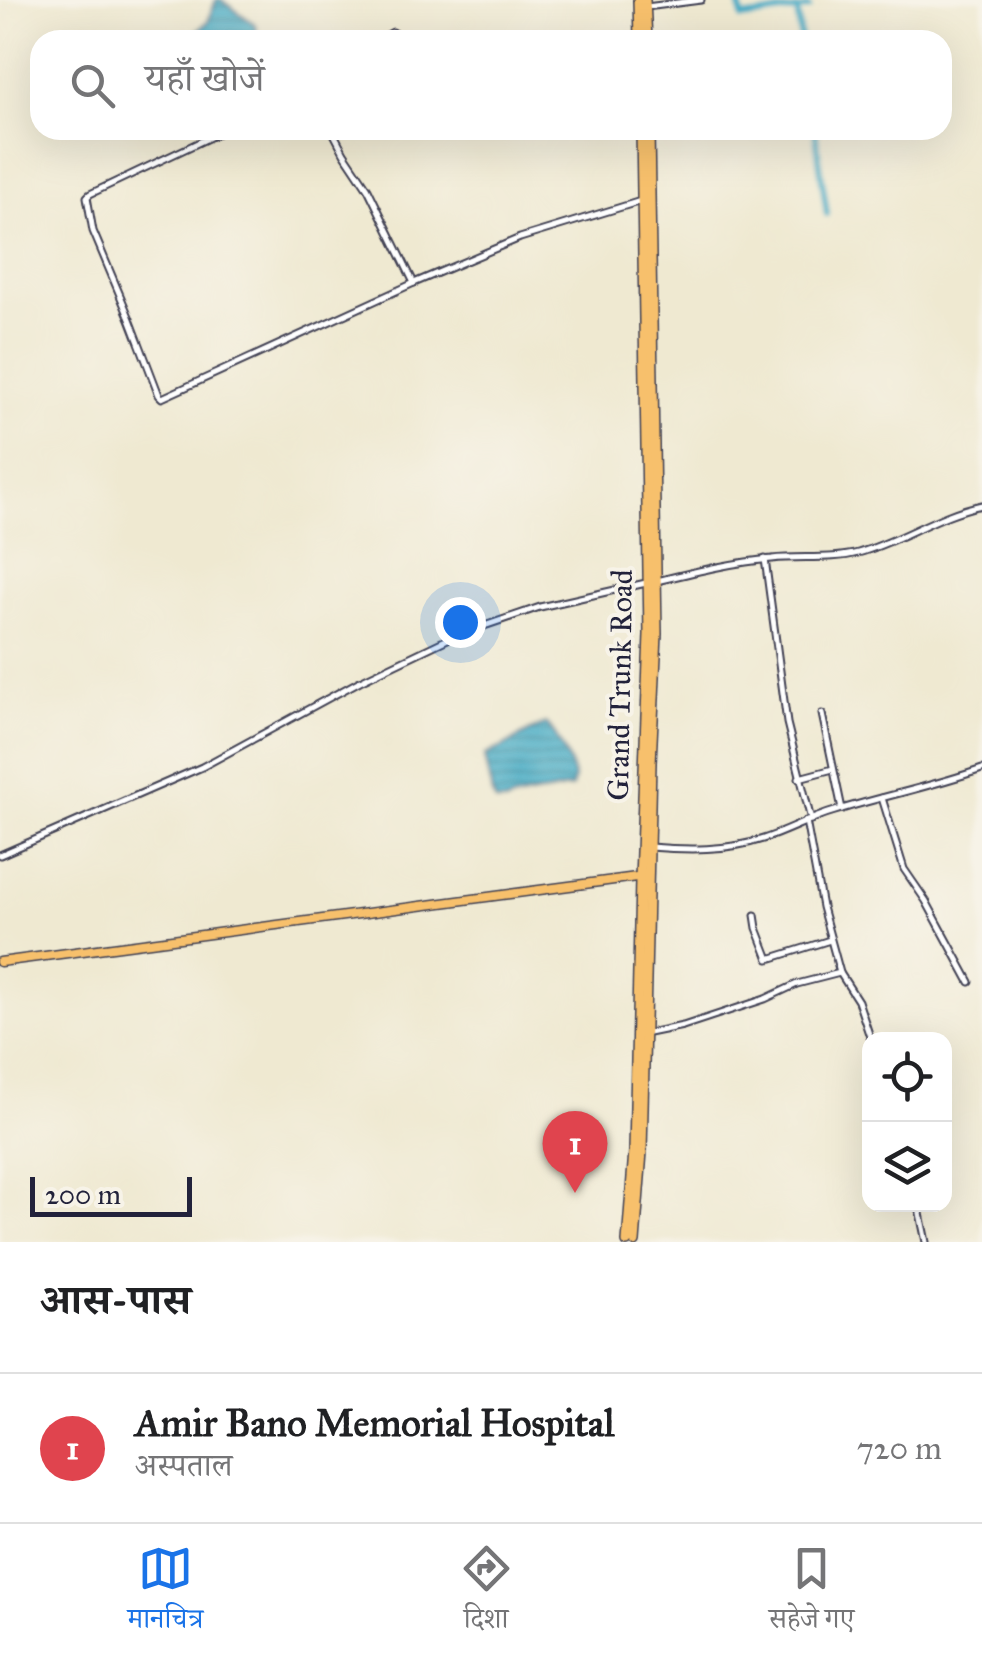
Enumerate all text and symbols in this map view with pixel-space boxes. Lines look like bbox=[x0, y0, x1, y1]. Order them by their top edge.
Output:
search box bbox=[30, 30, 952, 140]
text: यहाँ खोजें bbox=[145, 55, 264, 101]
icon: search bbox=[65, 58, 120, 113]
street label: Grand Trunk Road bbox=[600, 569, 640, 801]
your location bbox=[435, 597, 486, 648]
map controls bbox=[862, 1032, 952, 1212]
button: locate bbox=[862, 1032, 952, 1122]
pin: 1 bbox=[542, 1110, 608, 1193]
button: layers bbox=[862, 1122, 952, 1212]
scale bar bbox=[30, 1172, 192, 1216]
text: 200 m bbox=[45, 1177, 121, 1212]
text: आस-पास bbox=[40, 1274, 191, 1326]
text: Amir Bano Memorial Hospital bbox=[135, 1400, 614, 1446]
text: 1 bbox=[66, 1429, 79, 1468]
text: 720 m bbox=[857, 1429, 942, 1468]
text: अस्पताल bbox=[135, 1446, 232, 1485]
tab: मानचित्र bbox=[128, 1541, 203, 1646]
tab: दिशा bbox=[459, 1541, 514, 1646]
tab: सहेजे गए bbox=[769, 1541, 854, 1646]

